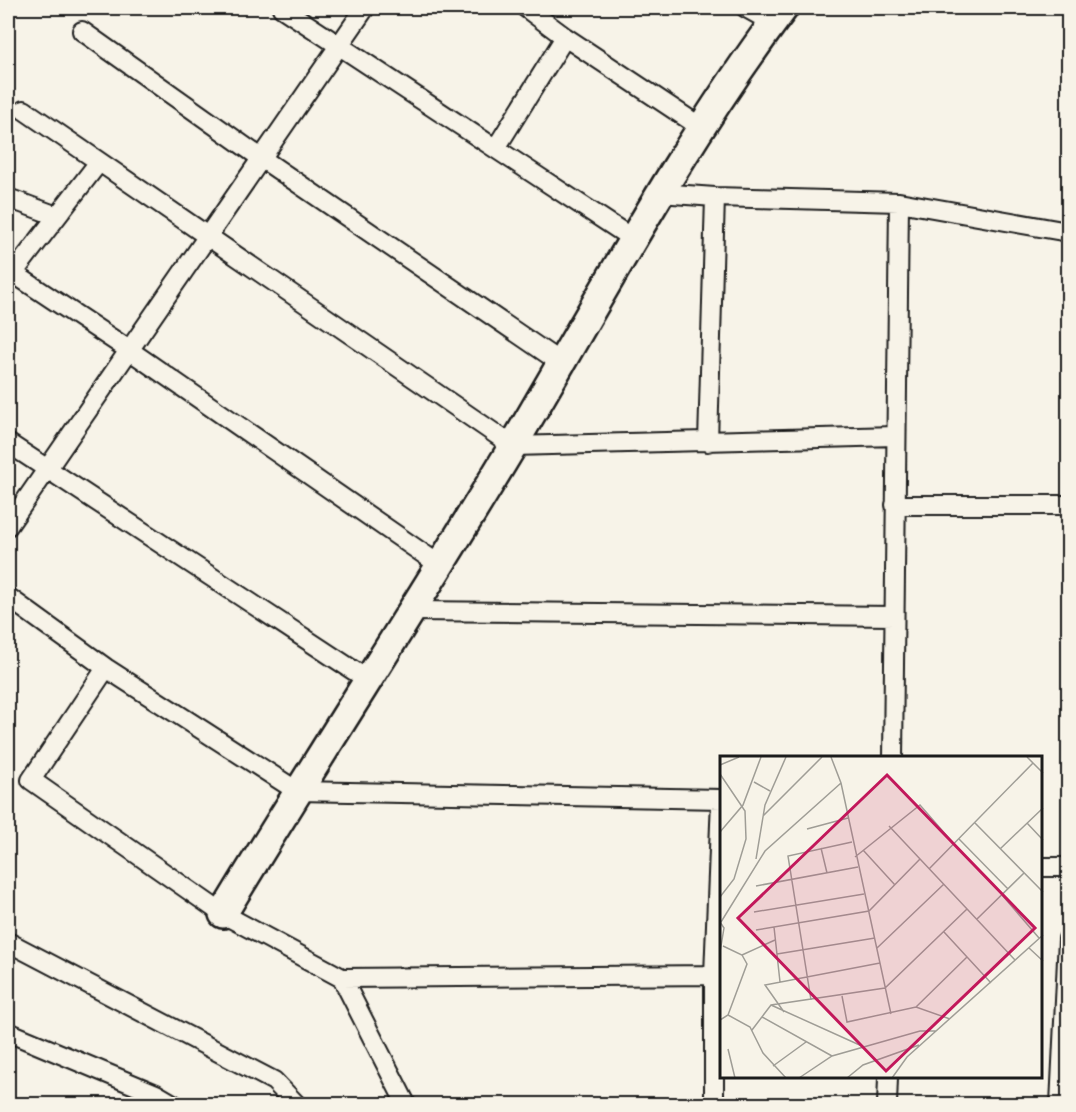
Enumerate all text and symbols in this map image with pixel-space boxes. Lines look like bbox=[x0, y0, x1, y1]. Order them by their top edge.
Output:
inset map bbox=[720, 756, 1043, 1079]

